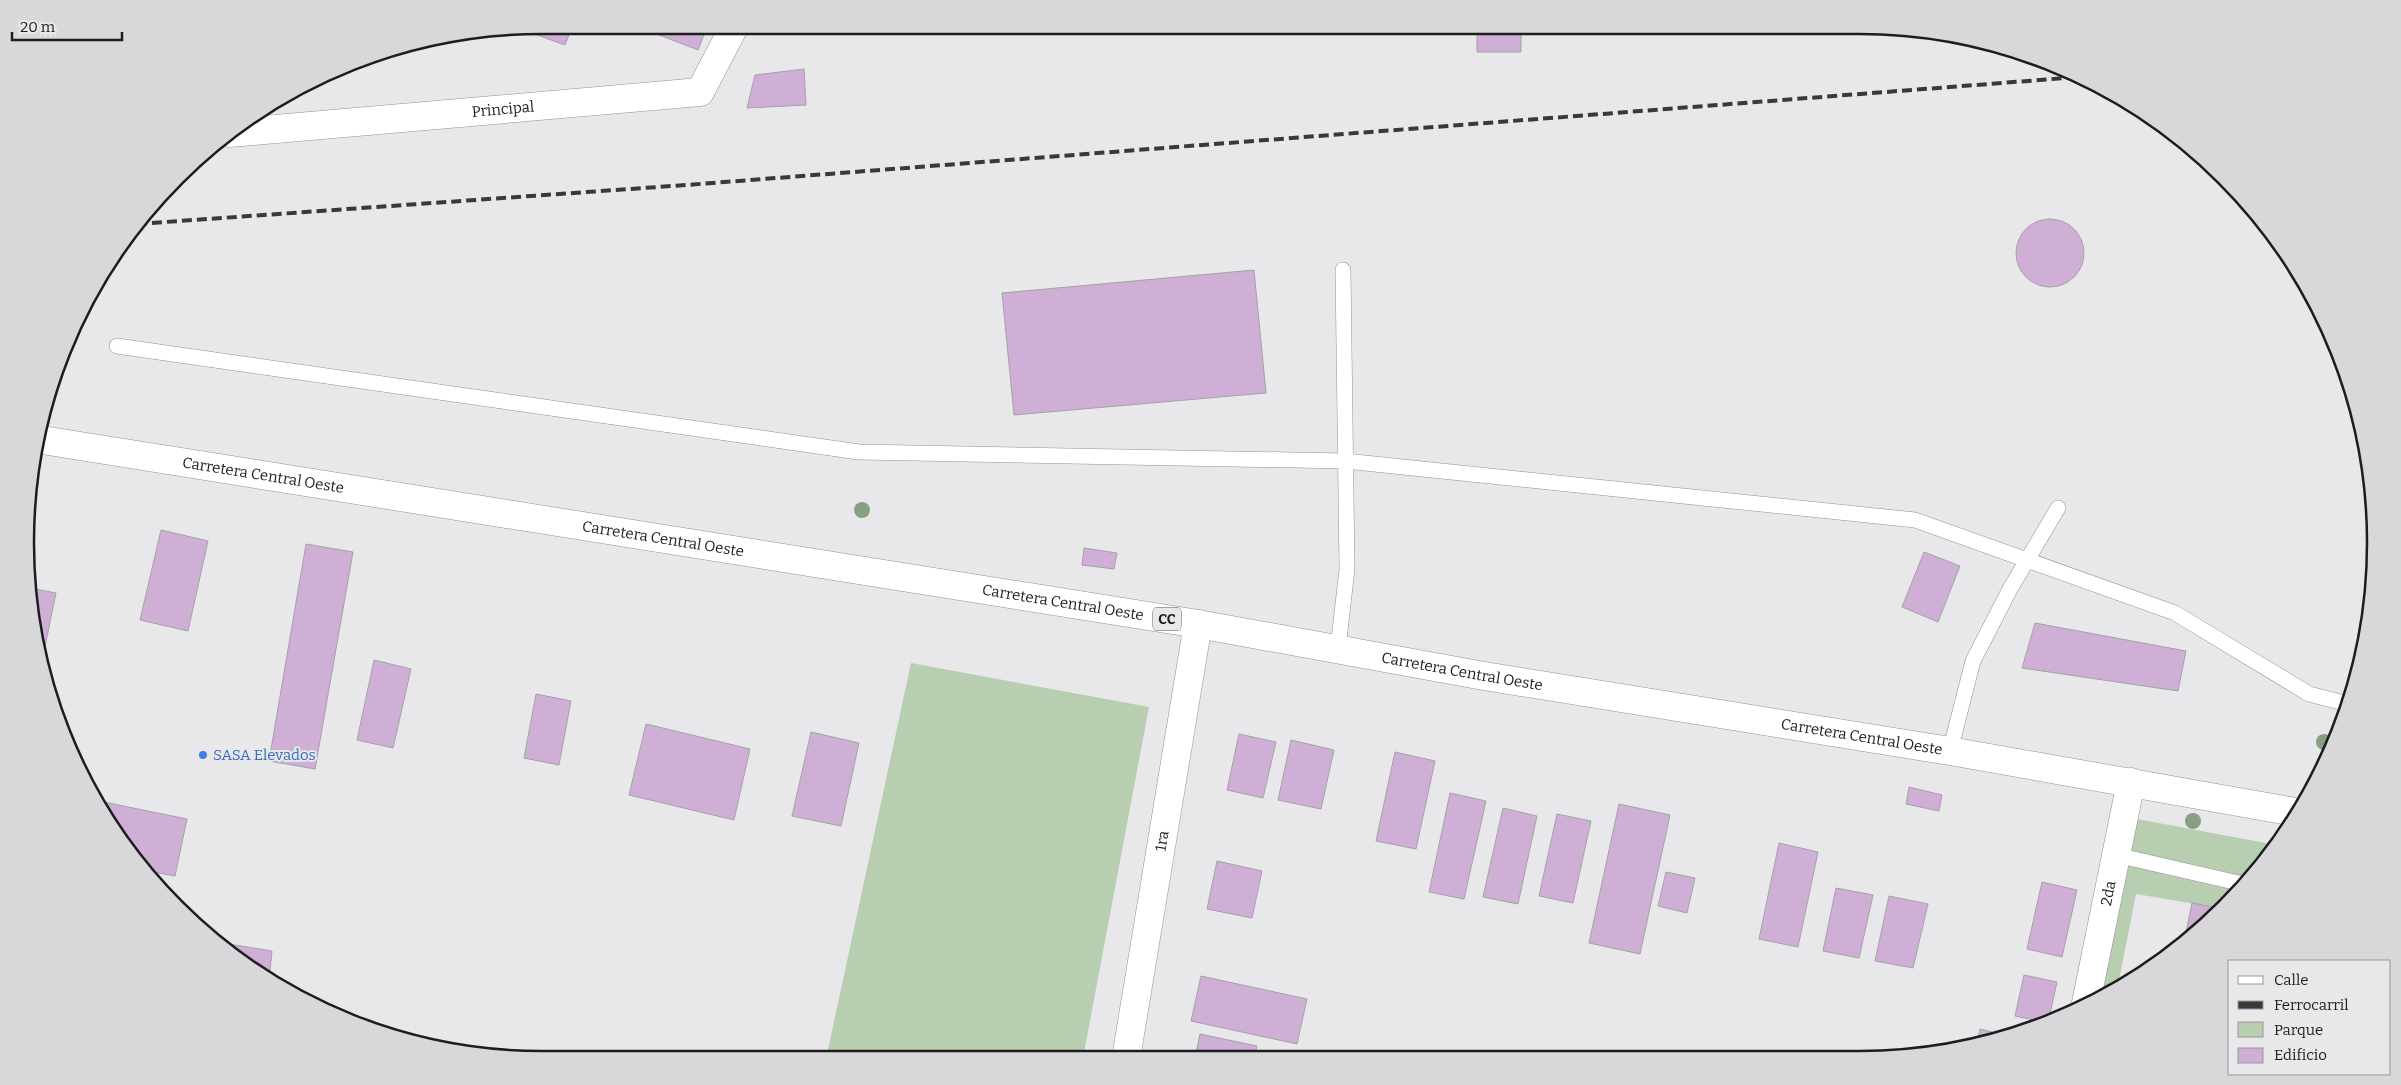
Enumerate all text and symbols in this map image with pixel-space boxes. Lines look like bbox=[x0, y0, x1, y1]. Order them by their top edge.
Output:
scale bar bbox=[12, 10, 122, 42]
text: 20 m bbox=[20, 18, 56, 36]
street label: Principal bbox=[471, 97, 535, 121]
street label: Carretera Central Oeste bbox=[181, 453, 345, 497]
street label: Carretera Central Oeste bbox=[581, 517, 745, 561]
street label: Carretera Central Oeste bbox=[981, 581, 1145, 624]
road number: CC bbox=[1153, 608, 1181, 630]
street label: Carretera Central Oeste bbox=[1380, 649, 1544, 694]
street label: Carretera Central Oeste bbox=[1780, 715, 1944, 759]
place label: SASA Elevados bbox=[213, 746, 316, 764]
marker: SASA Elevados bbox=[197, 749, 209, 761]
street label: 1ra bbox=[1151, 829, 1173, 853]
street label: 2da bbox=[2097, 879, 2120, 907]
legend bbox=[2228, 960, 2391, 1075]
text: Calle bbox=[2274, 971, 2308, 989]
text: Ferrocarril bbox=[2274, 996, 2349, 1014]
text: Parque bbox=[2274, 1021, 2323, 1039]
text: Edificio bbox=[2274, 1046, 2327, 1064]

